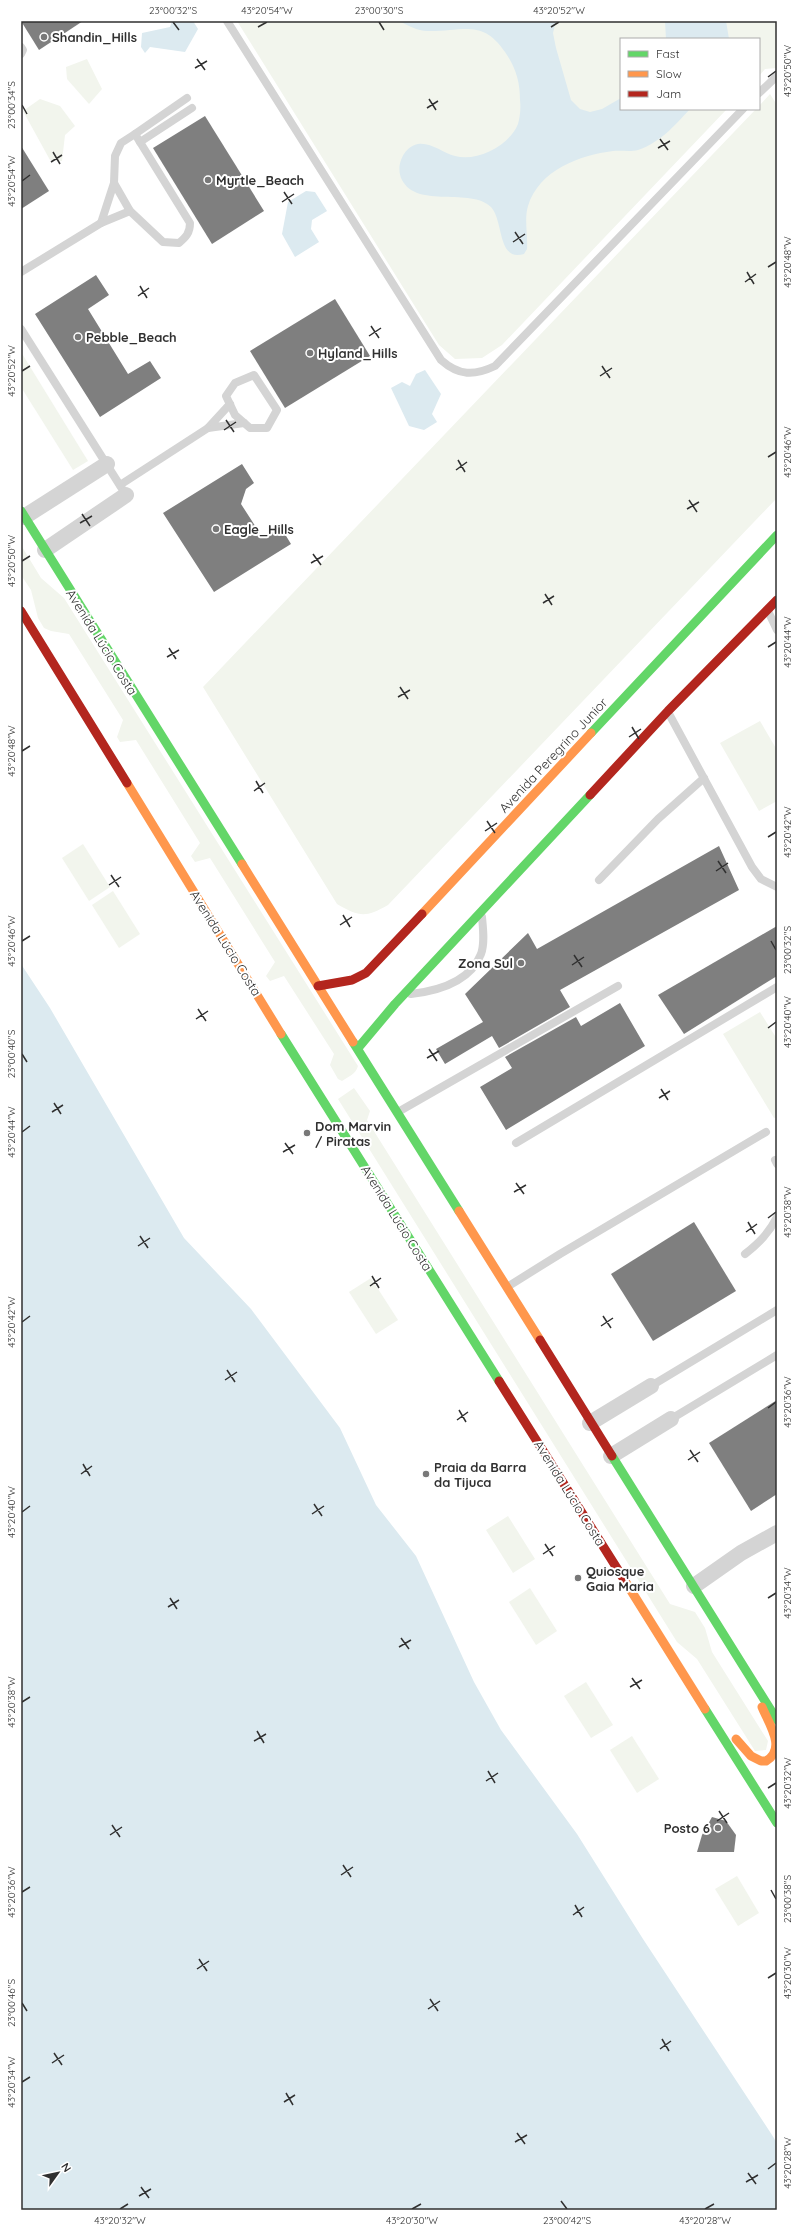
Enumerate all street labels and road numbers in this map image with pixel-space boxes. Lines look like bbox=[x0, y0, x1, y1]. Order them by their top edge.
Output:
street label: Avenida Lúcio Costa bbox=[63, 586, 141, 698]
street label: Avenida Peregrino Junior bbox=[495, 694, 611, 816]
street label: Avenida Lúcio Costa bbox=[187, 887, 265, 999]
street label: Avenida Lúcio Costa bbox=[358, 1162, 436, 1274]
street label: Avenida Lúcio Costa bbox=[531, 1437, 609, 1549]

